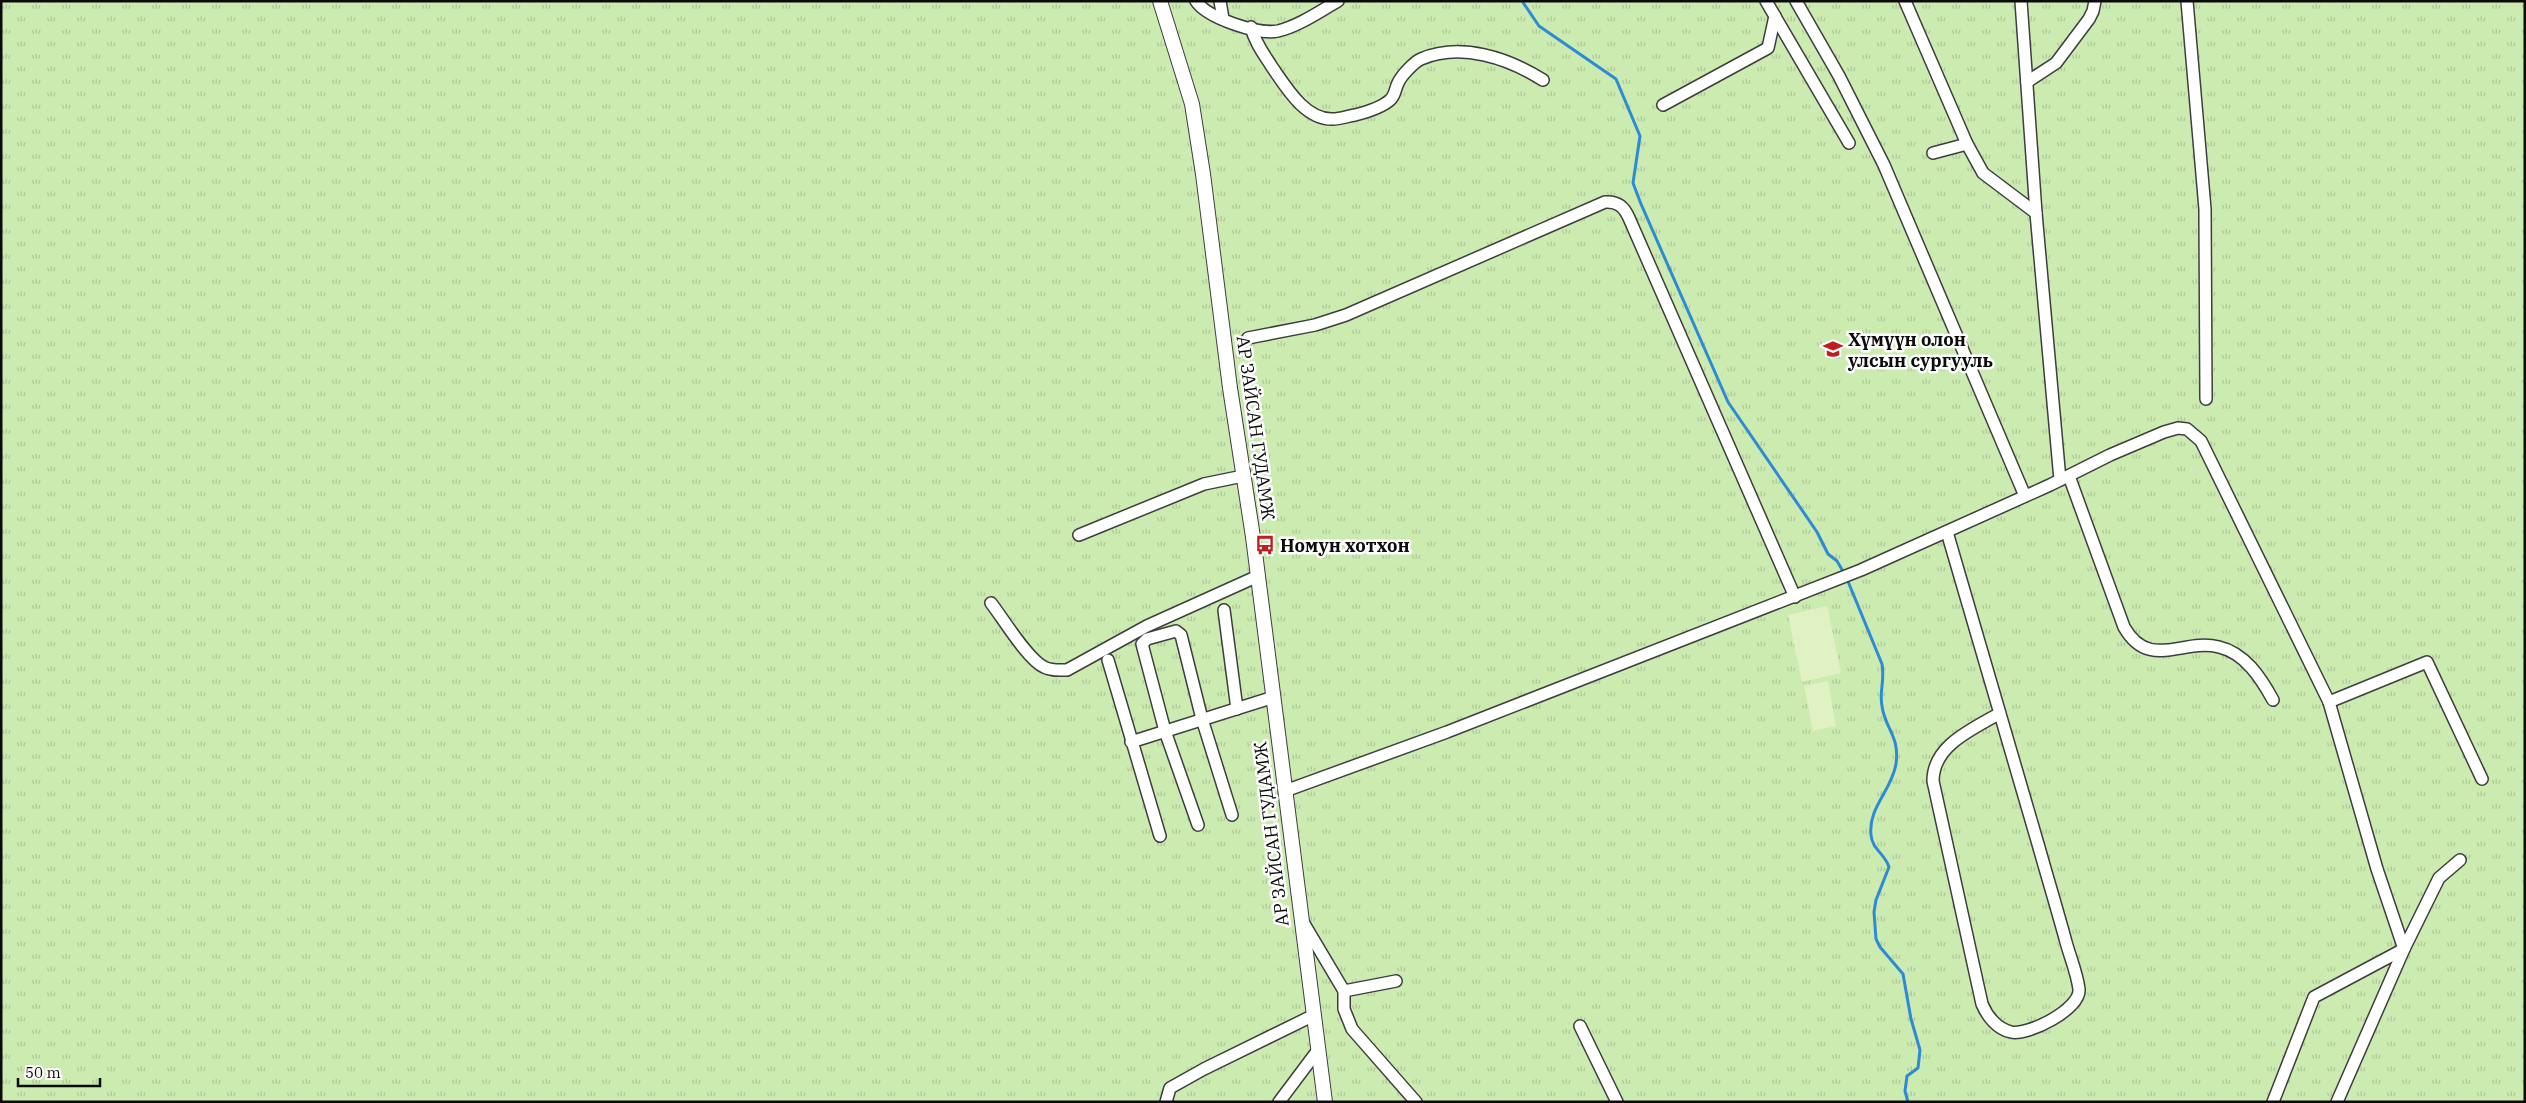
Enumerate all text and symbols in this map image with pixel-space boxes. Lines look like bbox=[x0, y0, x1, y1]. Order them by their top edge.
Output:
place label: Хүмүүн олон улсын сургууль bbox=[1847, 328, 1993, 372]
street label: АР ЗАЙСАН ГУДАМЖ bbox=[1232, 334, 1280, 522]
school or university icon: Хүмүүн олон улсын сургууль bbox=[1822, 338, 1844, 360]
bus stop icon: Номун хотхон bbox=[1254, 534, 1276, 556]
place label: Номун хотхон bbox=[1280, 534, 1410, 557]
street label: АР ЗАЙСАН ГУДАМЖ bbox=[1248, 740, 1294, 928]
scale bar bbox=[18, 1056, 100, 1088]
text: 50 m bbox=[25, 1063, 61, 1082]

